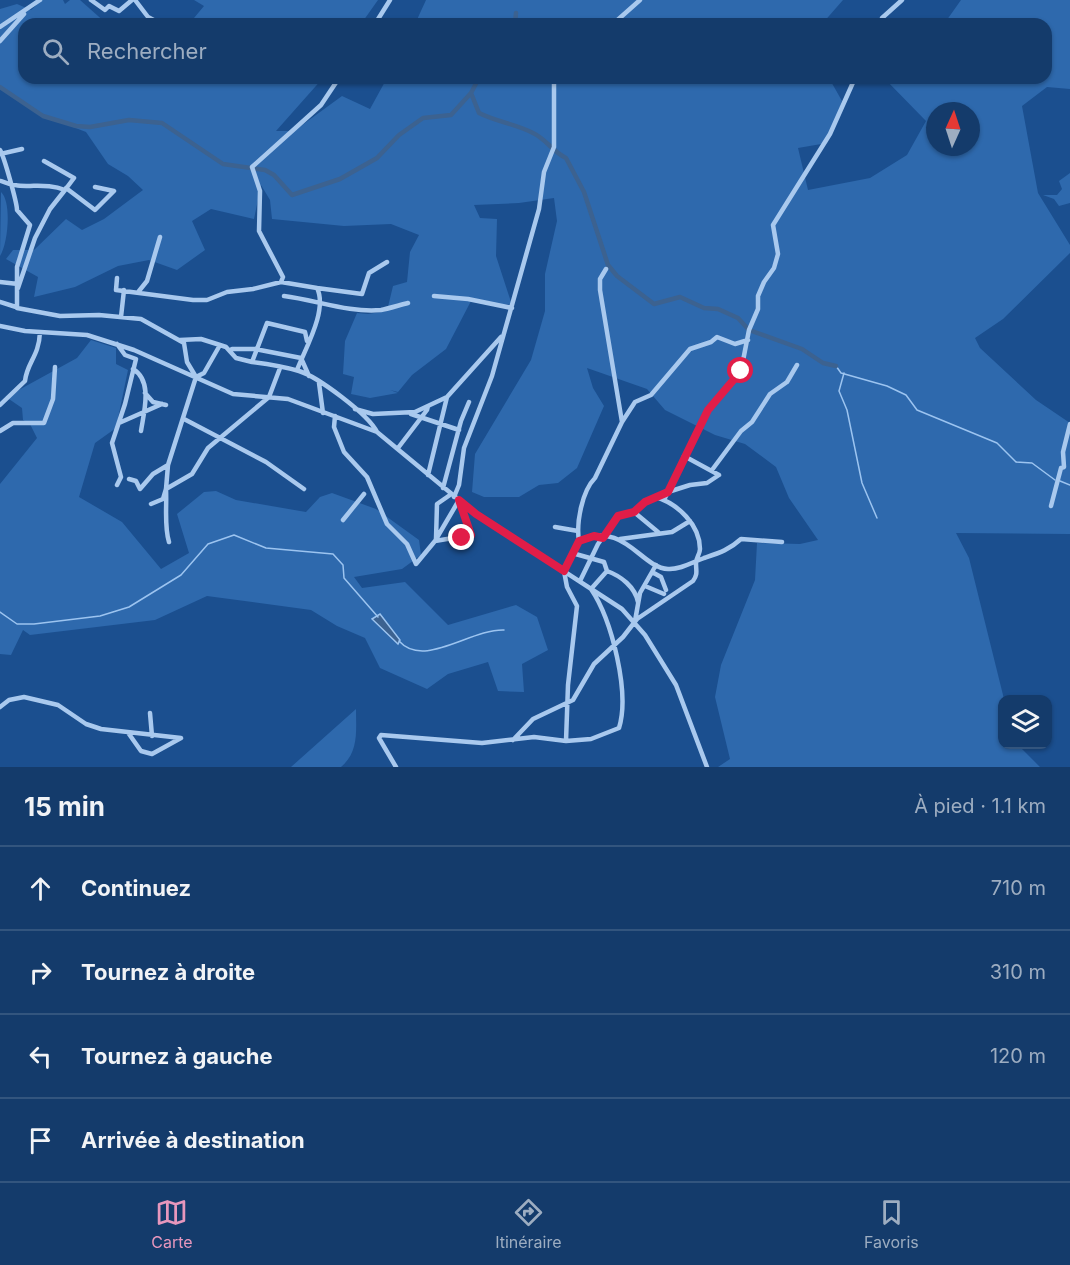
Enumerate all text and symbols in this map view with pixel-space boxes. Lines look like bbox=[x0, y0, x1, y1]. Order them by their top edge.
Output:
search box bbox=[18, 18, 1052, 84]
icon: search bbox=[39, 35, 72, 68]
text: Rechercher bbox=[87, 38, 207, 64]
north arrow bbox=[926, 102, 980, 156]
route start bbox=[727, 357, 753, 383]
route end bbox=[448, 524, 474, 550]
map controls bbox=[998, 695, 1052, 749]
button: layers bbox=[998, 695, 1052, 749]
text: 15 min bbox=[24, 791, 105, 822]
text: À pied · 1.1 km bbox=[914, 794, 1046, 818]
icon: ahead bbox=[24, 872, 57, 905]
text: Continuez bbox=[81, 875, 191, 901]
text: 710 m bbox=[991, 876, 1046, 900]
icon: right bbox=[24, 956, 57, 989]
text: Tournez à droite bbox=[81, 959, 255, 985]
text: 310 m bbox=[990, 960, 1046, 984]
icon: left bbox=[24, 1040, 57, 1073]
text: Tournez à gauche bbox=[81, 1043, 273, 1069]
text: 120 m bbox=[990, 1044, 1046, 1068]
icon: arrive bbox=[24, 1124, 57, 1157]
text: Arrivée à destination bbox=[81, 1127, 305, 1153]
tab: Carte bbox=[151, 1196, 193, 1252]
tab: Itinéraire bbox=[495, 1196, 562, 1252]
tab: Favoris bbox=[864, 1196, 919, 1252]

